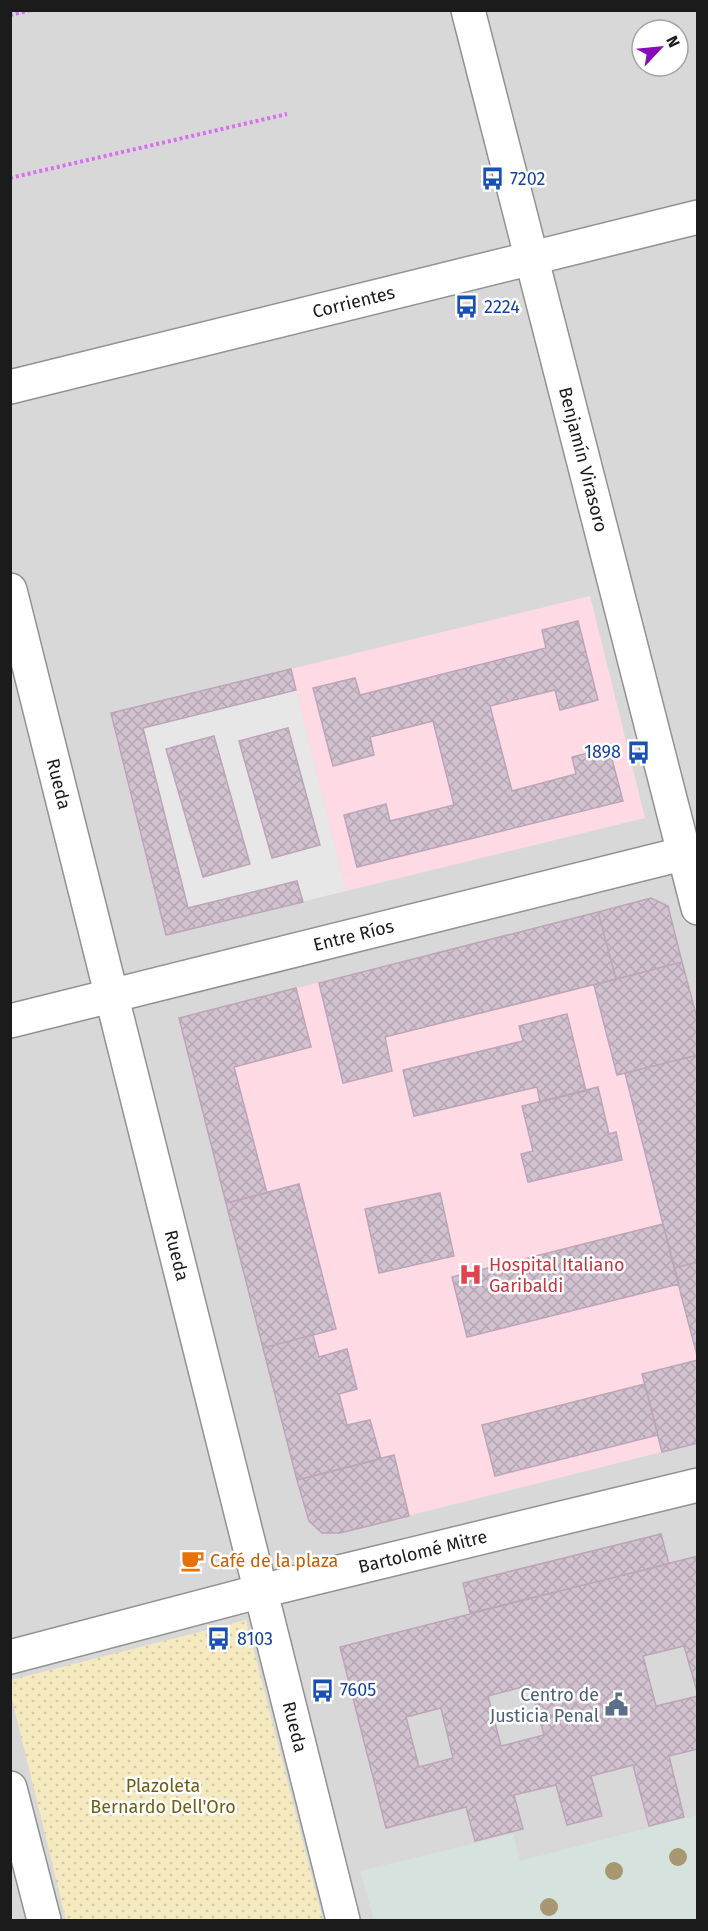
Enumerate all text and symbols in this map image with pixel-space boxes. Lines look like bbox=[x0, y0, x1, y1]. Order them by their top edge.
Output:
north arrow bbox=[630, 18, 690, 78]
text: N bbox=[662, 33, 684, 51]
bus stop icon: 7202 bbox=[479, 166, 505, 192]
place label: 7202 bbox=[510, 168, 545, 190]
street label: Corrientes bbox=[310, 281, 397, 323]
bus stop icon: 2224 bbox=[453, 294, 479, 320]
place label: 2224 bbox=[484, 296, 520, 318]
street label: Benjamín Virasoro bbox=[554, 385, 612, 534]
bus stop icon: 1898 bbox=[626, 739, 652, 765]
place label: 1898 bbox=[584, 741, 621, 763]
street label: Rueda bbox=[42, 756, 76, 812]
street label: Entre Ríos bbox=[311, 915, 396, 956]
street label: Rueda bbox=[160, 1228, 194, 1283]
place label: Hospital Italiano Garibaldi bbox=[489, 1254, 624, 1297]
hospital icon: Hospital Italiano Garibaldi bbox=[458, 1262, 484, 1288]
street label: Bartolomé Mitre bbox=[356, 1526, 490, 1578]
cafe icon: Café de la plaza bbox=[179, 1548, 205, 1574]
place label: Café de la plaza bbox=[210, 1550, 338, 1572]
bus stop icon: 8103 bbox=[206, 1626, 232, 1652]
place label: 8103 bbox=[237, 1628, 273, 1650]
bus stop icon: 7605 bbox=[309, 1677, 335, 1703]
place label: 7605 bbox=[340, 1679, 376, 1701]
place label: Centro de Justicia Penal bbox=[490, 1684, 599, 1727]
public building icon: Centro de Justicia Penal bbox=[604, 1692, 630, 1718]
street label: Rueda bbox=[278, 1699, 312, 1755]
park label: Plazoleta Bernardo Dell'Oro bbox=[90, 1775, 236, 1818]

